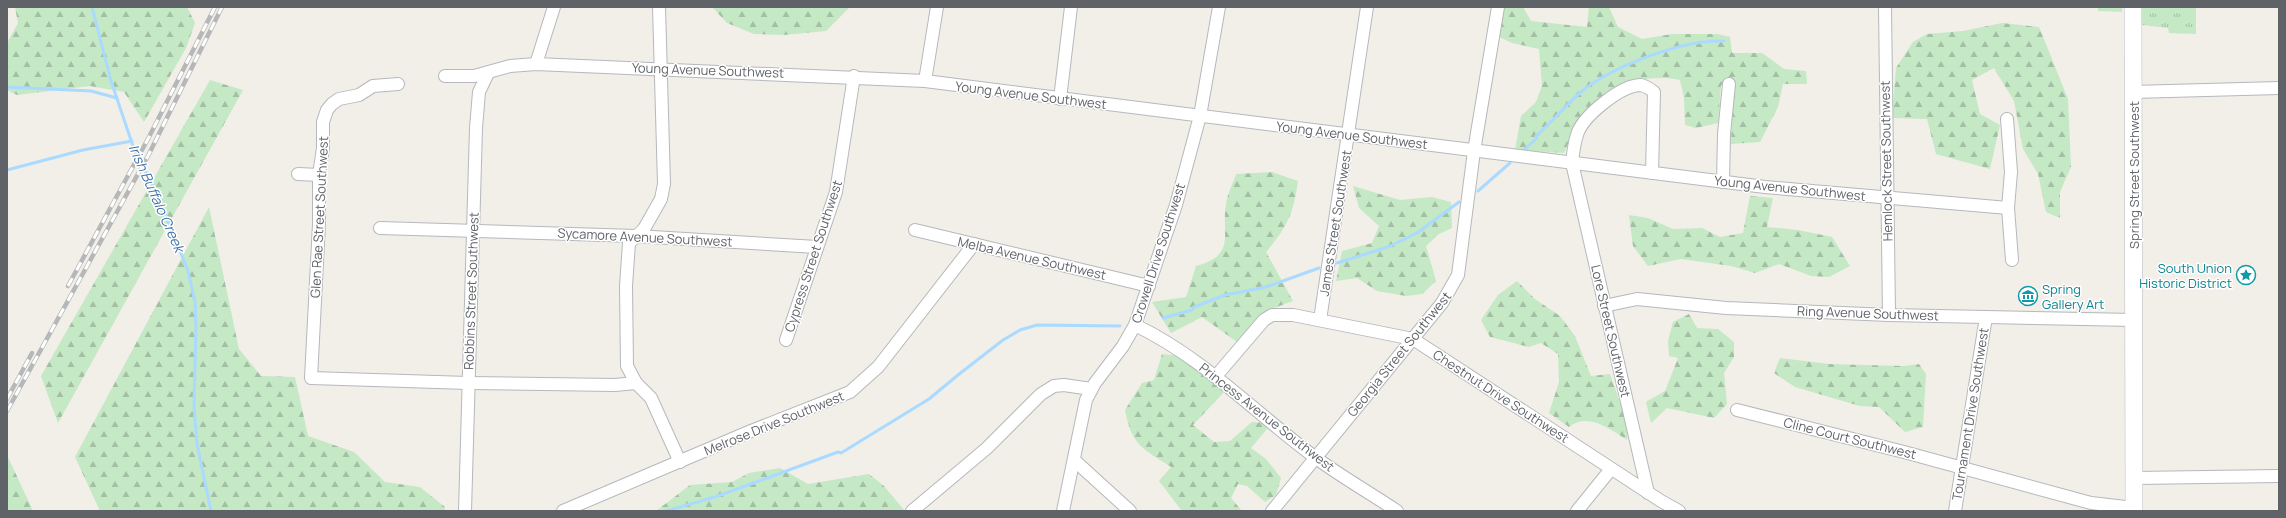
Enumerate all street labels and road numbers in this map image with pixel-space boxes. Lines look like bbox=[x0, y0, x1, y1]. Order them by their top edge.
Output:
street label: Young Avenue Southwest bbox=[632, 58, 784, 82]
street label: Young Avenue Southwest bbox=[954, 77, 1108, 113]
street label: Hemlock Street Southwest bbox=[1876, 80, 1896, 242]
street label: Spring Street Southwest bbox=[2125, 101, 2143, 249]
street label: Young Avenue Southwest bbox=[1275, 117, 1429, 153]
street label: Glen Rae Street Southwest bbox=[306, 136, 332, 298]
street label: James Street Southwest bbox=[1315, 149, 1355, 297]
street label: Young Avenue Southwest bbox=[1713, 171, 1867, 205]
street label: Cypress Street Southwest bbox=[780, 178, 846, 334]
street label: Crowell Drive Southwest bbox=[1127, 181, 1189, 325]
street label: Robbins Street Southwest bbox=[459, 212, 483, 370]
street label: Sycamore Avenue Southwest bbox=[557, 223, 733, 251]
street label: Melba Avenue Southwest bbox=[956, 232, 1108, 284]
street label: Lore Street Southwest bbox=[1587, 263, 1635, 399]
street label: Georgia Street Southwest bbox=[1343, 288, 1455, 420]
street label: Ring Avenue Southwest bbox=[1797, 302, 1939, 324]
street label: Tournament Drive Southwest bbox=[1947, 326, 1993, 502]
street label: Chestnut Drive Southwest bbox=[1430, 345, 1572, 447]
street label: Princess Avenue Southwest bbox=[1196, 359, 1338, 475]
street label: Melrose Drive Southwest bbox=[701, 387, 847, 459]
street label: Cline Court Southwest bbox=[1782, 413, 1918, 463]

